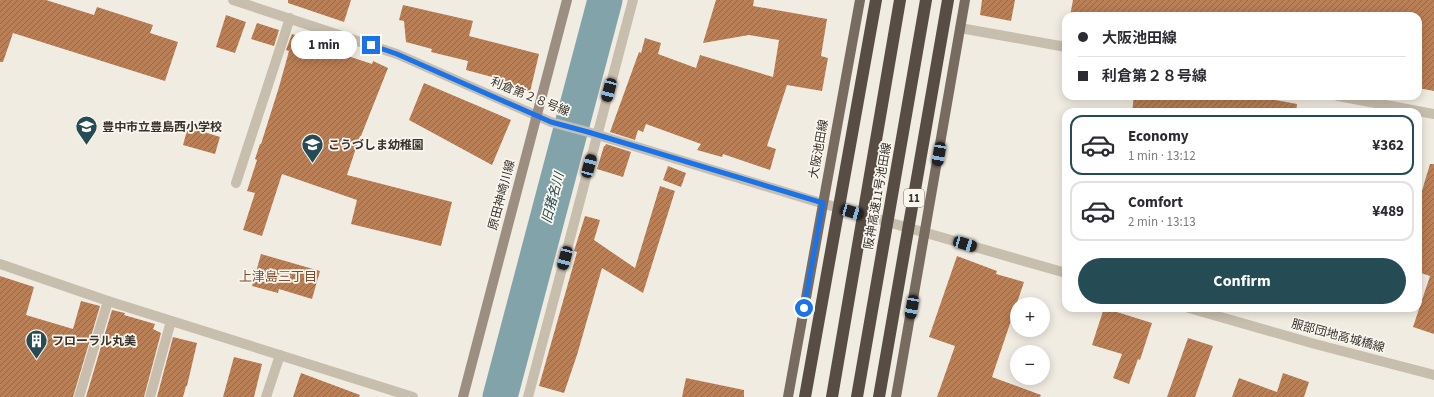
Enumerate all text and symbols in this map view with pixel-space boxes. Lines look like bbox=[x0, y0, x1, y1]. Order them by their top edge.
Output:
text: 大阪池田線 bbox=[1102, 28, 1177, 49]
callout: 1 min bbox=[291, 31, 357, 59]
text: 1 min bbox=[308, 36, 340, 54]
route end bbox=[362, 36, 380, 54]
text: 利倉第２８号線 bbox=[1102, 66, 1207, 87]
street label: 利倉第２８号線 bbox=[488, 73, 572, 121]
car bbox=[600, 77, 618, 103]
school or university icon: 豊中市立豊島西小学校 bbox=[74, 114, 100, 147]
street label: 大阪池田線 bbox=[805, 118, 833, 180]
place label: 豊中市立豊島西小学校 bbox=[102, 119, 222, 136]
text: Economy bbox=[1128, 126, 1189, 147]
icon: car bbox=[1080, 127, 1116, 163]
school or university icon: こうづしま幼稚園 bbox=[300, 132, 326, 165]
text: ¥362 bbox=[1372, 135, 1404, 156]
place label: こうづしま幼稚園 bbox=[328, 137, 424, 154]
street label: 阪神高速11号池田線 bbox=[860, 141, 896, 251]
car bbox=[931, 141, 947, 167]
text: 1 min · 13:12 bbox=[1128, 147, 1196, 165]
car bbox=[580, 153, 598, 179]
street label: 原田神崎川線 bbox=[484, 158, 520, 232]
water label: 旧猪名川 bbox=[538, 169, 569, 225]
road number: 11 bbox=[904, 189, 924, 207]
text: Comfort bbox=[1128, 192, 1183, 213]
icon: car bbox=[1080, 193, 1116, 229]
text: ¥489 bbox=[1372, 201, 1404, 222]
car bbox=[839, 203, 865, 221]
text: 2 min · 13:13 bbox=[1128, 213, 1196, 231]
car bbox=[952, 235, 978, 253]
car bbox=[556, 245, 574, 271]
button: Confirm bbox=[1078, 258, 1406, 304]
district label: 上津島三丁目 bbox=[239, 268, 317, 286]
car bbox=[904, 294, 920, 320]
map controls bbox=[1010, 297, 1050, 385]
button: + bbox=[1010, 297, 1050, 337]
route start bbox=[795, 299, 813, 317]
street label: 服部団地高城橋線 bbox=[1289, 315, 1387, 357]
building icon: フローラル丸美 bbox=[23, 328, 49, 361]
place label: フローラル丸美 bbox=[52, 333, 136, 350]
button: − bbox=[1010, 345, 1050, 385]

